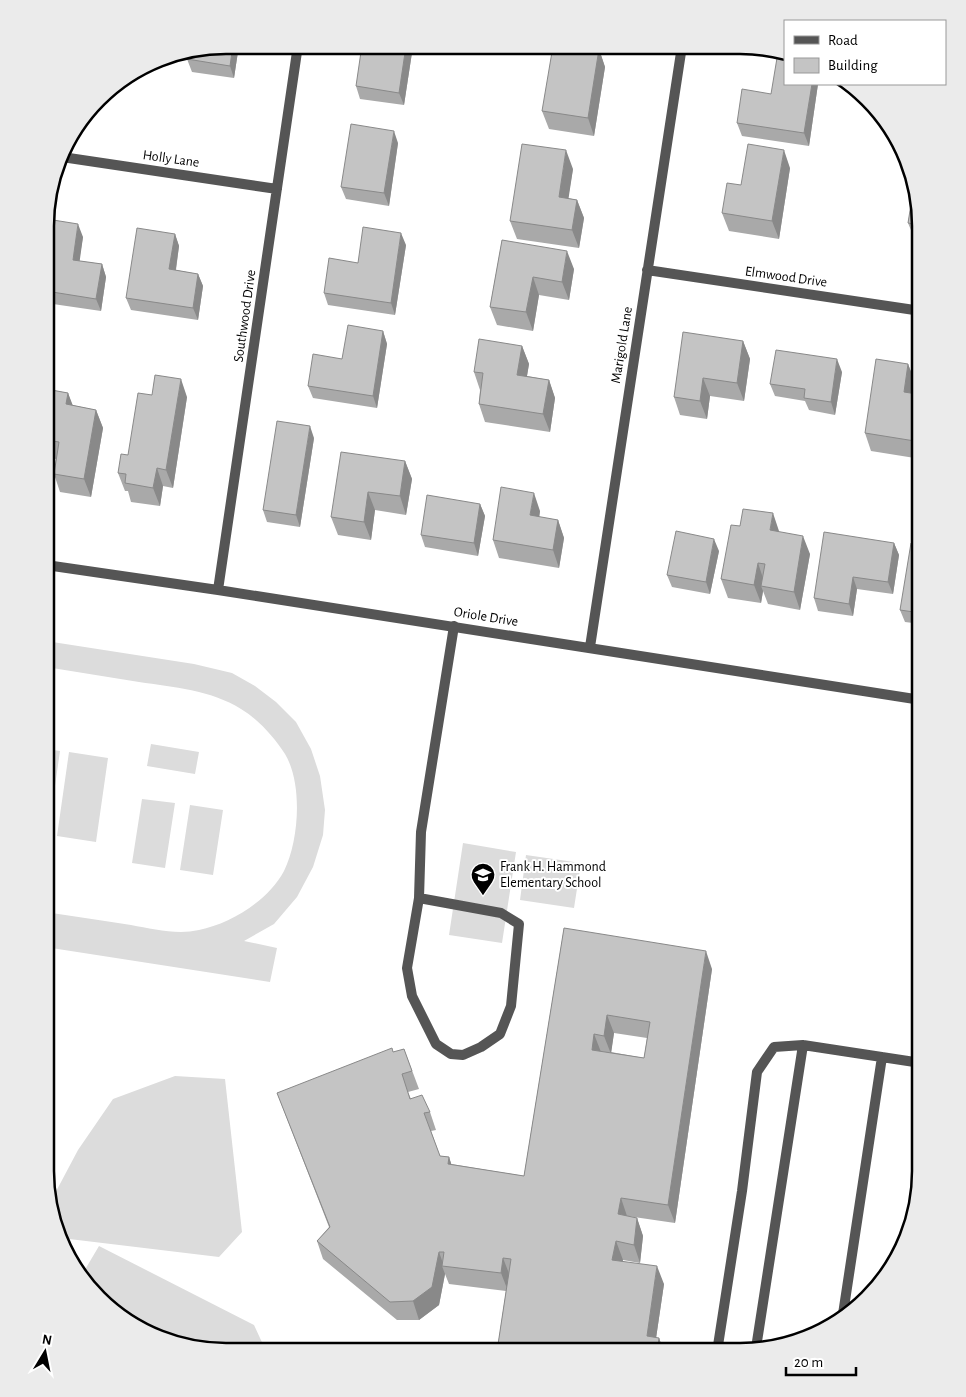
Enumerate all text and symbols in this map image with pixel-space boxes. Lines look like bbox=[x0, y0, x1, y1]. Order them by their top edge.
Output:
legend bbox=[784, 20, 946, 85]
text: Road bbox=[828, 33, 858, 48]
text: Building bbox=[828, 58, 878, 73]
street label: Holly Lane bbox=[142, 148, 200, 170]
street label: Elmwood Drive bbox=[744, 264, 828, 290]
street label: Southwood Drive bbox=[232, 269, 258, 363]
street label: Marigold Lane bbox=[609, 306, 635, 384]
street label: Oriole Drive bbox=[453, 605, 519, 629]
place label: Frank H. Hammond Elementary School bbox=[500, 860, 606, 890]
school or university icon: Frank H. Hammond Elementary School bbox=[470, 862, 496, 896]
north arrow bbox=[20, 1327, 70, 1377]
text: N bbox=[41, 1332, 53, 1348]
scale bar bbox=[786, 1344, 856, 1376]
text: 20 m bbox=[794, 1355, 823, 1370]

